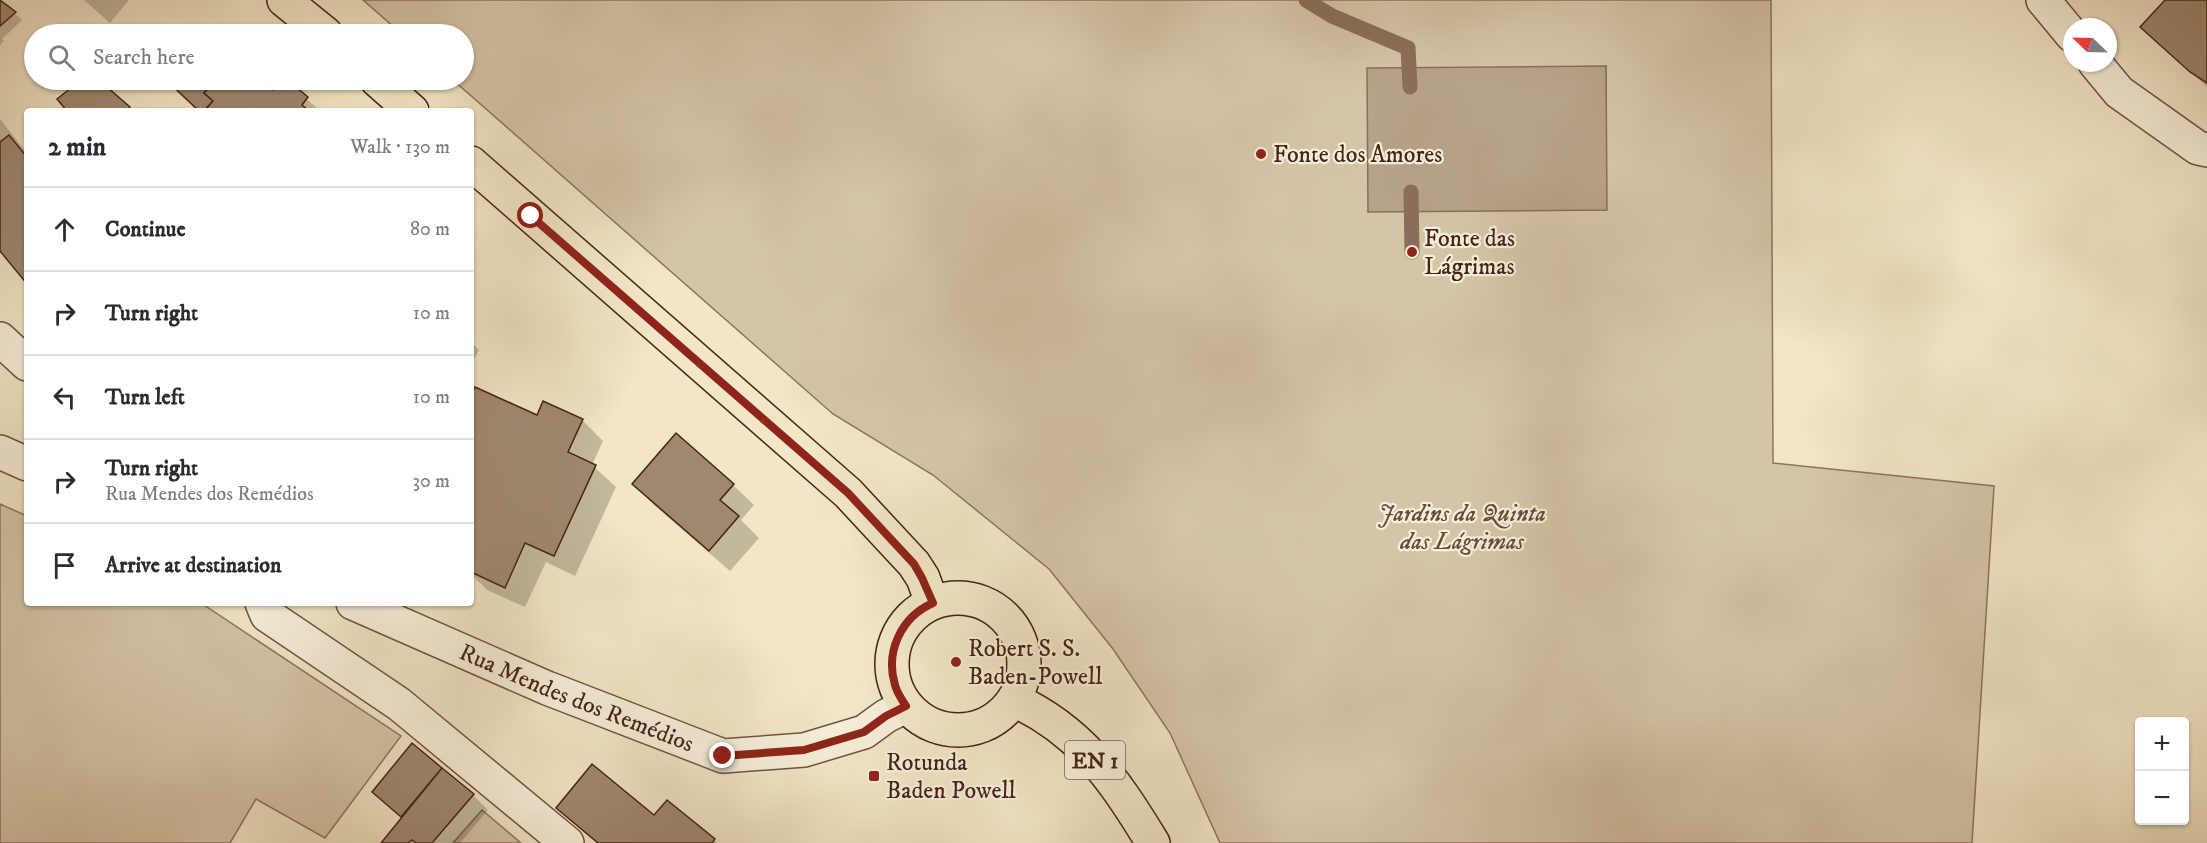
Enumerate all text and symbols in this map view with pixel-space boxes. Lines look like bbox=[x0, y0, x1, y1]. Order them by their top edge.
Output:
north arrow bbox=[2063, 18, 2117, 72]
search box bbox=[24, 24, 474, 90]
icon: search bbox=[45, 41, 78, 74]
text: Search here bbox=[93, 44, 195, 71]
text: 2 min bbox=[48, 131, 106, 164]
text: Walk · 130 m bbox=[350, 135, 450, 160]
place label: Fonte dos Amores bbox=[1273, 140, 1442, 170]
marker: Fonte dos Amores bbox=[1254, 147, 1268, 161]
route start bbox=[517, 202, 543, 228]
icon: ahead bbox=[48, 213, 81, 246]
text: Continue bbox=[105, 216, 186, 243]
text: 80 m bbox=[410, 217, 450, 242]
place label: Fonte das Lágrimas bbox=[1424, 224, 1515, 282]
marker: Fonte das Lágrimas bbox=[1405, 245, 1419, 259]
icon: right bbox=[48, 297, 81, 330]
text: Turn right bbox=[105, 300, 198, 327]
text: 10 m bbox=[413, 301, 450, 326]
icon: left bbox=[48, 381, 81, 414]
text: Turn left bbox=[105, 384, 185, 411]
text: 10 m bbox=[413, 385, 450, 410]
text: Turn right bbox=[105, 455, 198, 482]
icon: right bbox=[48, 465, 81, 498]
text: 30 m bbox=[412, 469, 450, 494]
text: Rua Mendes dos Remédios bbox=[105, 482, 314, 507]
park label: Jardins da Quinta das Lágrimas bbox=[1378, 499, 1546, 557]
icon: arrive bbox=[48, 549, 81, 582]
text: Arrive at destination bbox=[105, 552, 282, 579]
place label: Robert S. S. Baden-Powell bbox=[968, 634, 1103, 692]
street label: Rua Mendes dos Remédios bbox=[454, 637, 698, 759]
marker: Robert S. S. Baden-Powell bbox=[949, 655, 963, 669]
map controls bbox=[2135, 717, 2189, 825]
button: + bbox=[2135, 717, 2189, 771]
road number: EN 1 bbox=[1065, 741, 1125, 779]
route end bbox=[709, 742, 735, 768]
place label: Rotunda Baden Powell bbox=[886, 748, 1017, 806]
marker: Rotunda Baden Powell bbox=[867, 769, 881, 783]
button: − bbox=[2135, 771, 2189, 825]

